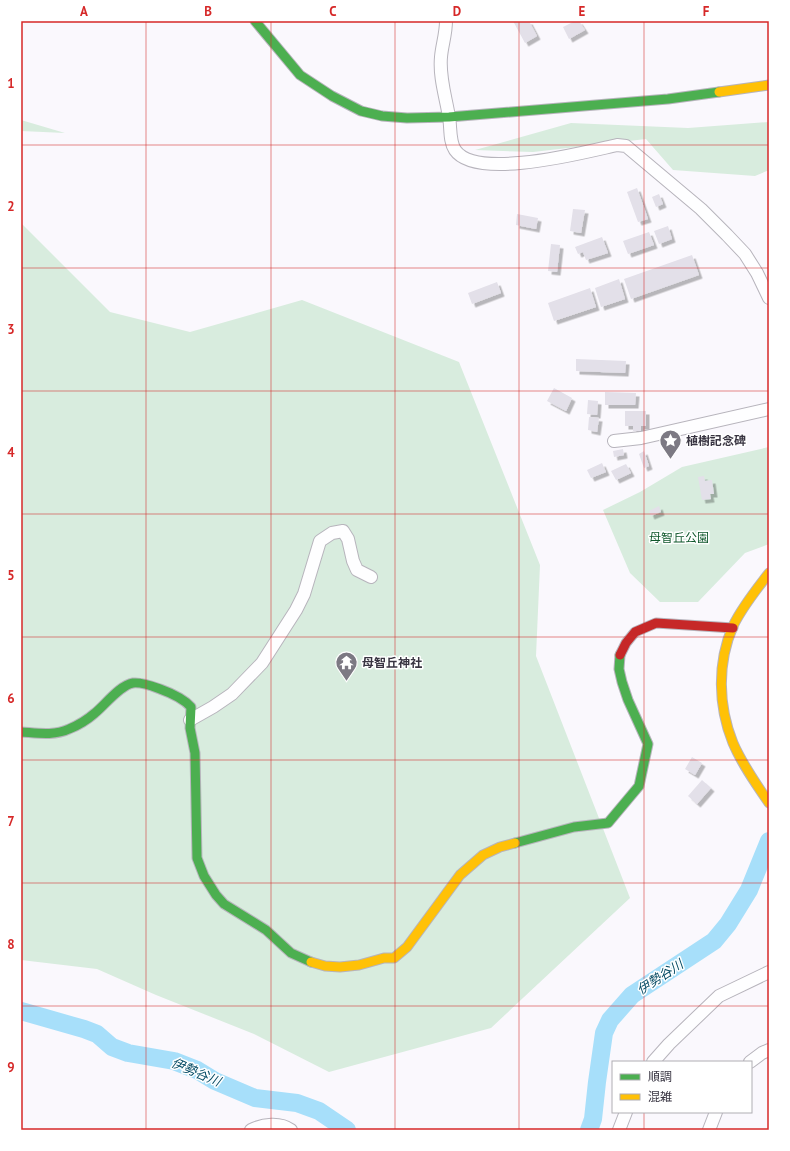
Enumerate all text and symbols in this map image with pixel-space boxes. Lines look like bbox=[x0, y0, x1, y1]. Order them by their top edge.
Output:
text: A bbox=[80, 3, 88, 20]
text: B bbox=[204, 3, 212, 20]
text: C bbox=[329, 3, 337, 20]
text: D bbox=[453, 3, 461, 20]
text: E bbox=[579, 3, 586, 20]
text: F bbox=[703, 3, 710, 20]
text: 1 bbox=[7, 75, 15, 92]
text: 2 bbox=[7, 198, 15, 215]
text: 3 bbox=[7, 321, 15, 338]
place icon: 植樹記念碑 bbox=[657, 427, 683, 460]
place label: 植樹記念碑 bbox=[686, 433, 746, 448]
text: 4 bbox=[7, 444, 15, 461]
park label: 母智丘公園 bbox=[649, 530, 709, 545]
text: 5 bbox=[7, 567, 15, 584]
temple icon: 母智丘神社 bbox=[334, 649, 360, 682]
place label: 母智丘神社 bbox=[362, 655, 422, 670]
text: 6 bbox=[7, 690, 15, 707]
text: 7 bbox=[7, 813, 15, 830]
text: 8 bbox=[7, 936, 15, 953]
water label: 伊勢谷川 bbox=[634, 955, 688, 998]
water label: 伊勢谷川 bbox=[169, 1054, 225, 1091]
text: 9 bbox=[7, 1059, 15, 1076]
legend bbox=[612, 1061, 752, 1113]
text: 順調 bbox=[648, 1069, 672, 1084]
text: 混雑 bbox=[648, 1089, 672, 1104]

